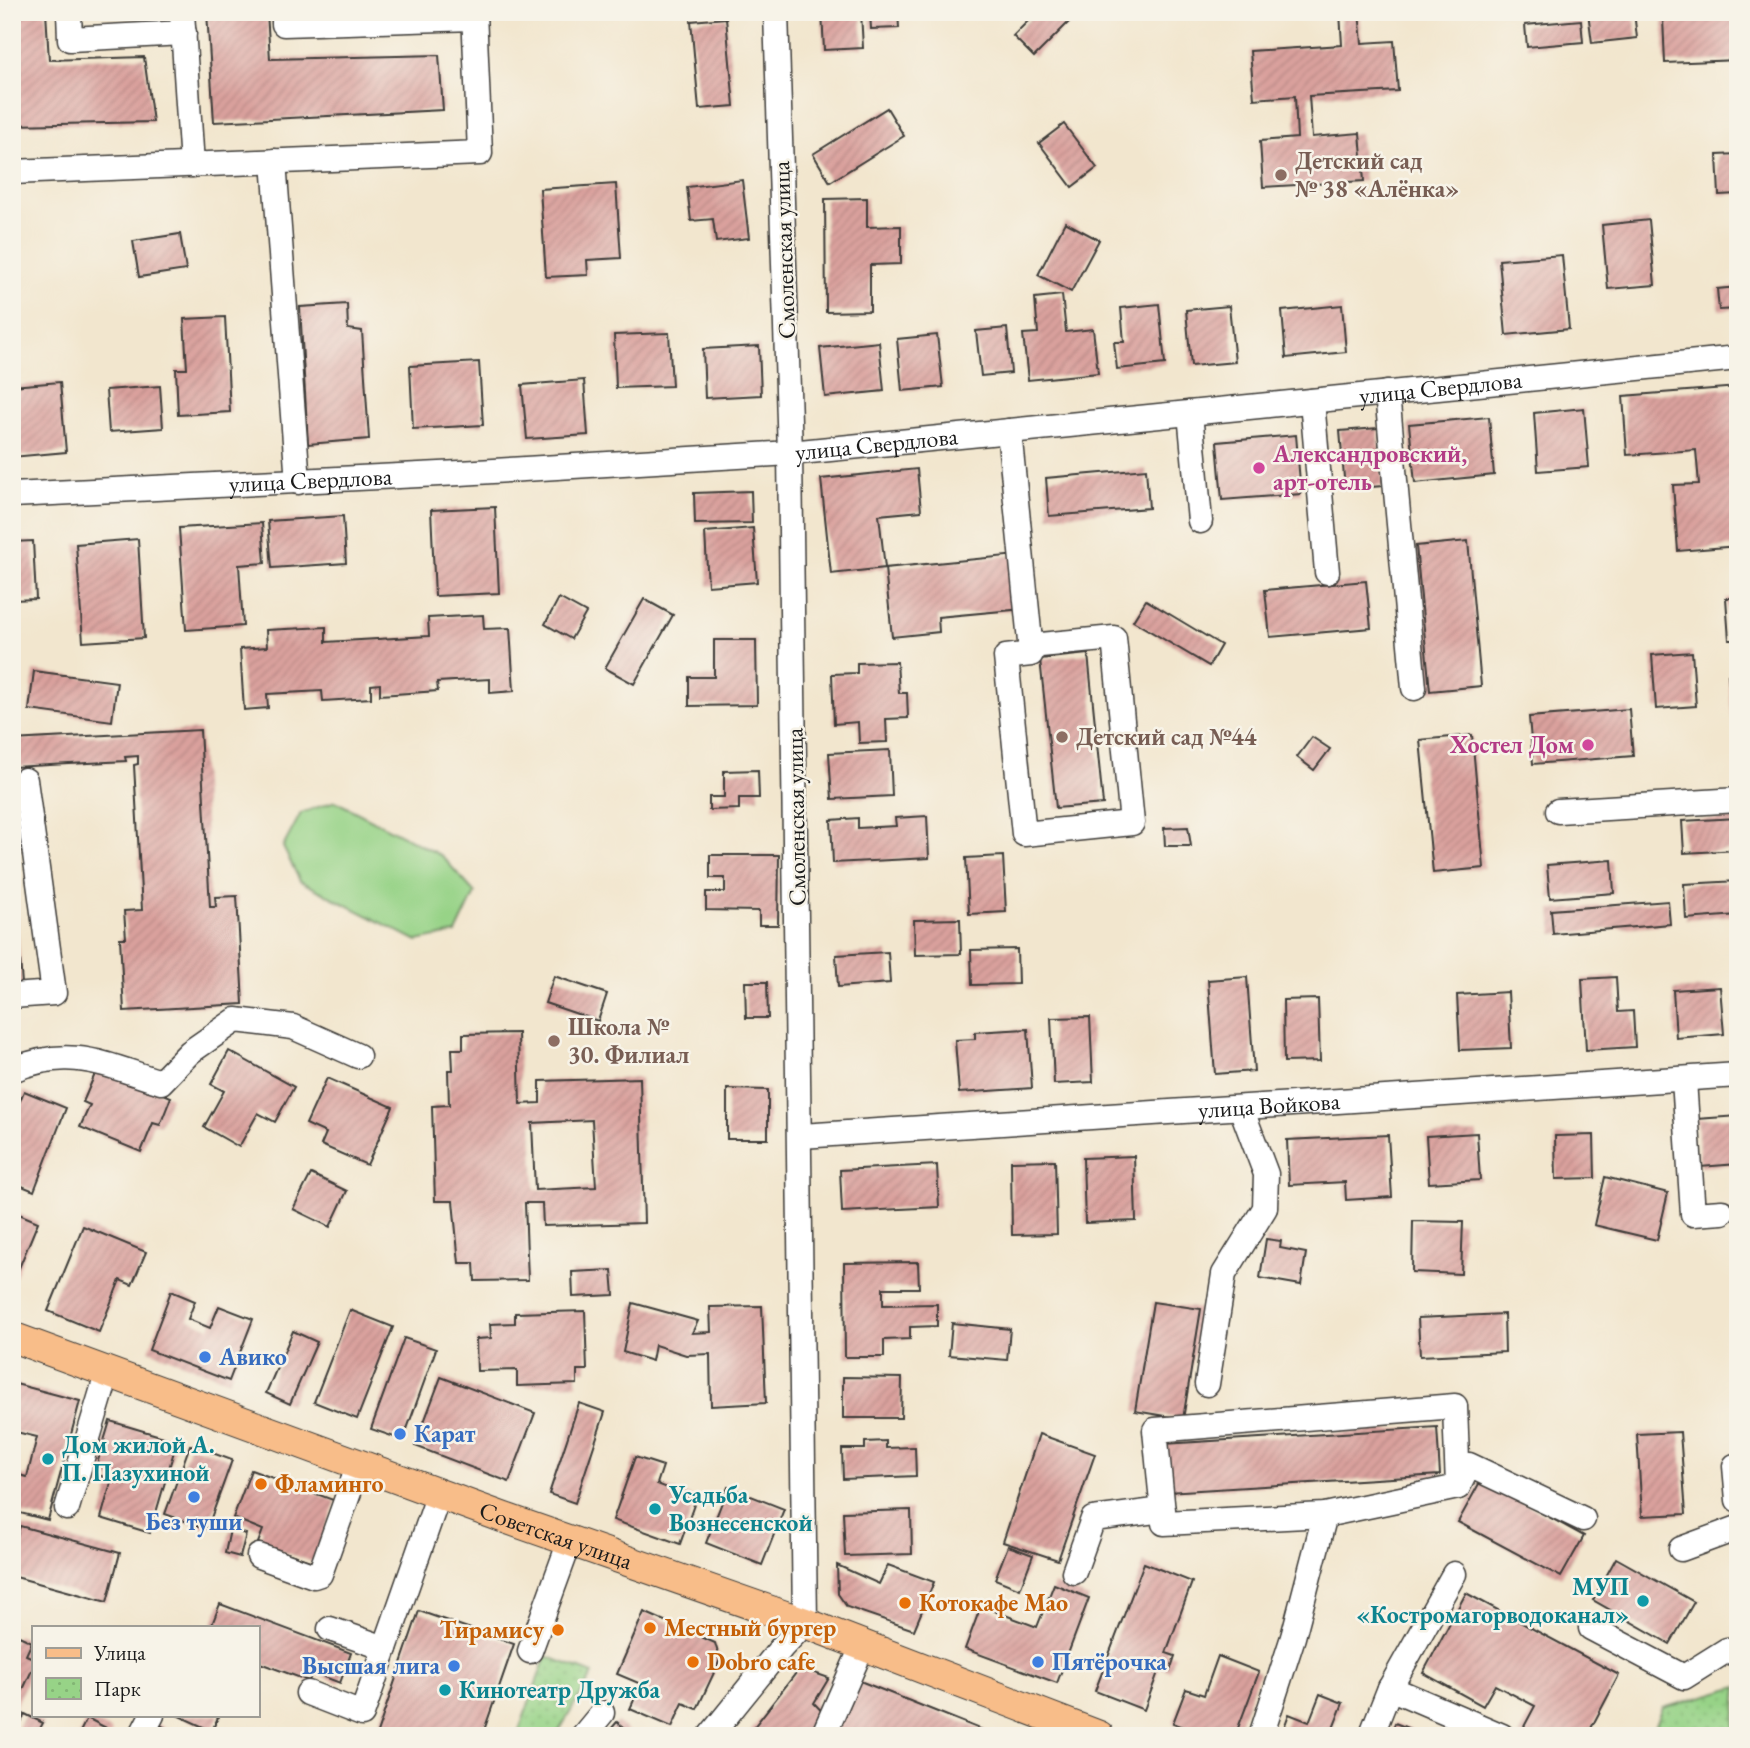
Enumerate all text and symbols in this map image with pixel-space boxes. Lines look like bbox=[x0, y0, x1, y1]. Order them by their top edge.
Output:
place label: Детский сад № 38 «Алёнка» bbox=[1295, 145, 1459, 204]
street label: Смоленская улица bbox=[765, 160, 802, 340]
marker: Детский сад № 38 «Алёнка» bbox=[1273, 167, 1289, 183]
street label: улица Свердлова bbox=[1358, 364, 1524, 411]
street label: улица Свердлова bbox=[793, 420, 960, 467]
place label: Александровский, арт-отель bbox=[1272, 438, 1467, 497]
street label: улица Свердлова bbox=[228, 460, 393, 499]
marker: Александровский, арт-отель bbox=[1251, 460, 1267, 476]
place label: Детский сад №44 bbox=[1076, 721, 1257, 752]
street label: Смоленская улица bbox=[778, 727, 813, 906]
marker: Детский сад №44 bbox=[1054, 729, 1070, 745]
place label: Хостел Дом bbox=[1449, 729, 1574, 760]
marker: Хостел Дом bbox=[1580, 737, 1596, 753]
place label: Школа № 30. Филиал bbox=[568, 1011, 689, 1070]
marker: Школа № 30. Филиал bbox=[546, 1033, 562, 1049]
street label: улица Войкова bbox=[1197, 1085, 1341, 1125]
place label: Авико bbox=[218, 1341, 287, 1372]
marker: Авико bbox=[197, 1349, 213, 1365]
place label: Карат bbox=[414, 1418, 476, 1449]
marker: Карат bbox=[392, 1426, 408, 1442]
place label: Дом жилой А. П. Пазухиной bbox=[62, 1429, 215, 1489]
marker: Дом жилой А. П. Пазухиной bbox=[40, 1451, 56, 1467]
place label: Фламинго bbox=[275, 1468, 384, 1499]
marker: Фламинго bbox=[253, 1476, 269, 1492]
place label: Усадьба Вознесенской bbox=[668, 1479, 812, 1538]
marker: Без туши bbox=[186, 1489, 202, 1505]
street label: Советская улица bbox=[475, 1494, 637, 1577]
marker: Усадьба Вознесенской bbox=[647, 1501, 663, 1517]
place label: Без туши bbox=[146, 1506, 242, 1538]
place label: МУП «Костромагорводоканал» bbox=[1356, 1571, 1629, 1630]
place label: Котокафе Мао bbox=[919, 1587, 1068, 1618]
marker: МУП «Костромагорводоканал» bbox=[1635, 1593, 1651, 1609]
marker: Котокафе Мао bbox=[897, 1595, 913, 1611]
place label: Местный бургер bbox=[664, 1612, 836, 1644]
place label: Тирамису bbox=[439, 1614, 544, 1646]
marker: Местный бургер bbox=[642, 1620, 658, 1636]
marker: Тирамису bbox=[550, 1622, 566, 1638]
legend bbox=[32, 1626, 259, 1716]
text: Улица bbox=[93, 1639, 146, 1666]
place label: Dobro cafe bbox=[707, 1646, 815, 1677]
place label: Пятёрочка bbox=[1052, 1646, 1167, 1677]
place label: Высшая лига bbox=[302, 1650, 440, 1681]
marker: Dobro cafe bbox=[685, 1654, 701, 1670]
marker: Пятёрочка bbox=[1030, 1654, 1046, 1670]
marker: Высшая лига bbox=[446, 1658, 462, 1674]
place label: Кинотеатр Дружба bbox=[459, 1674, 661, 1706]
text: Парк bbox=[94, 1675, 141, 1702]
marker: Кинотеатр Дружба bbox=[437, 1682, 453, 1698]

